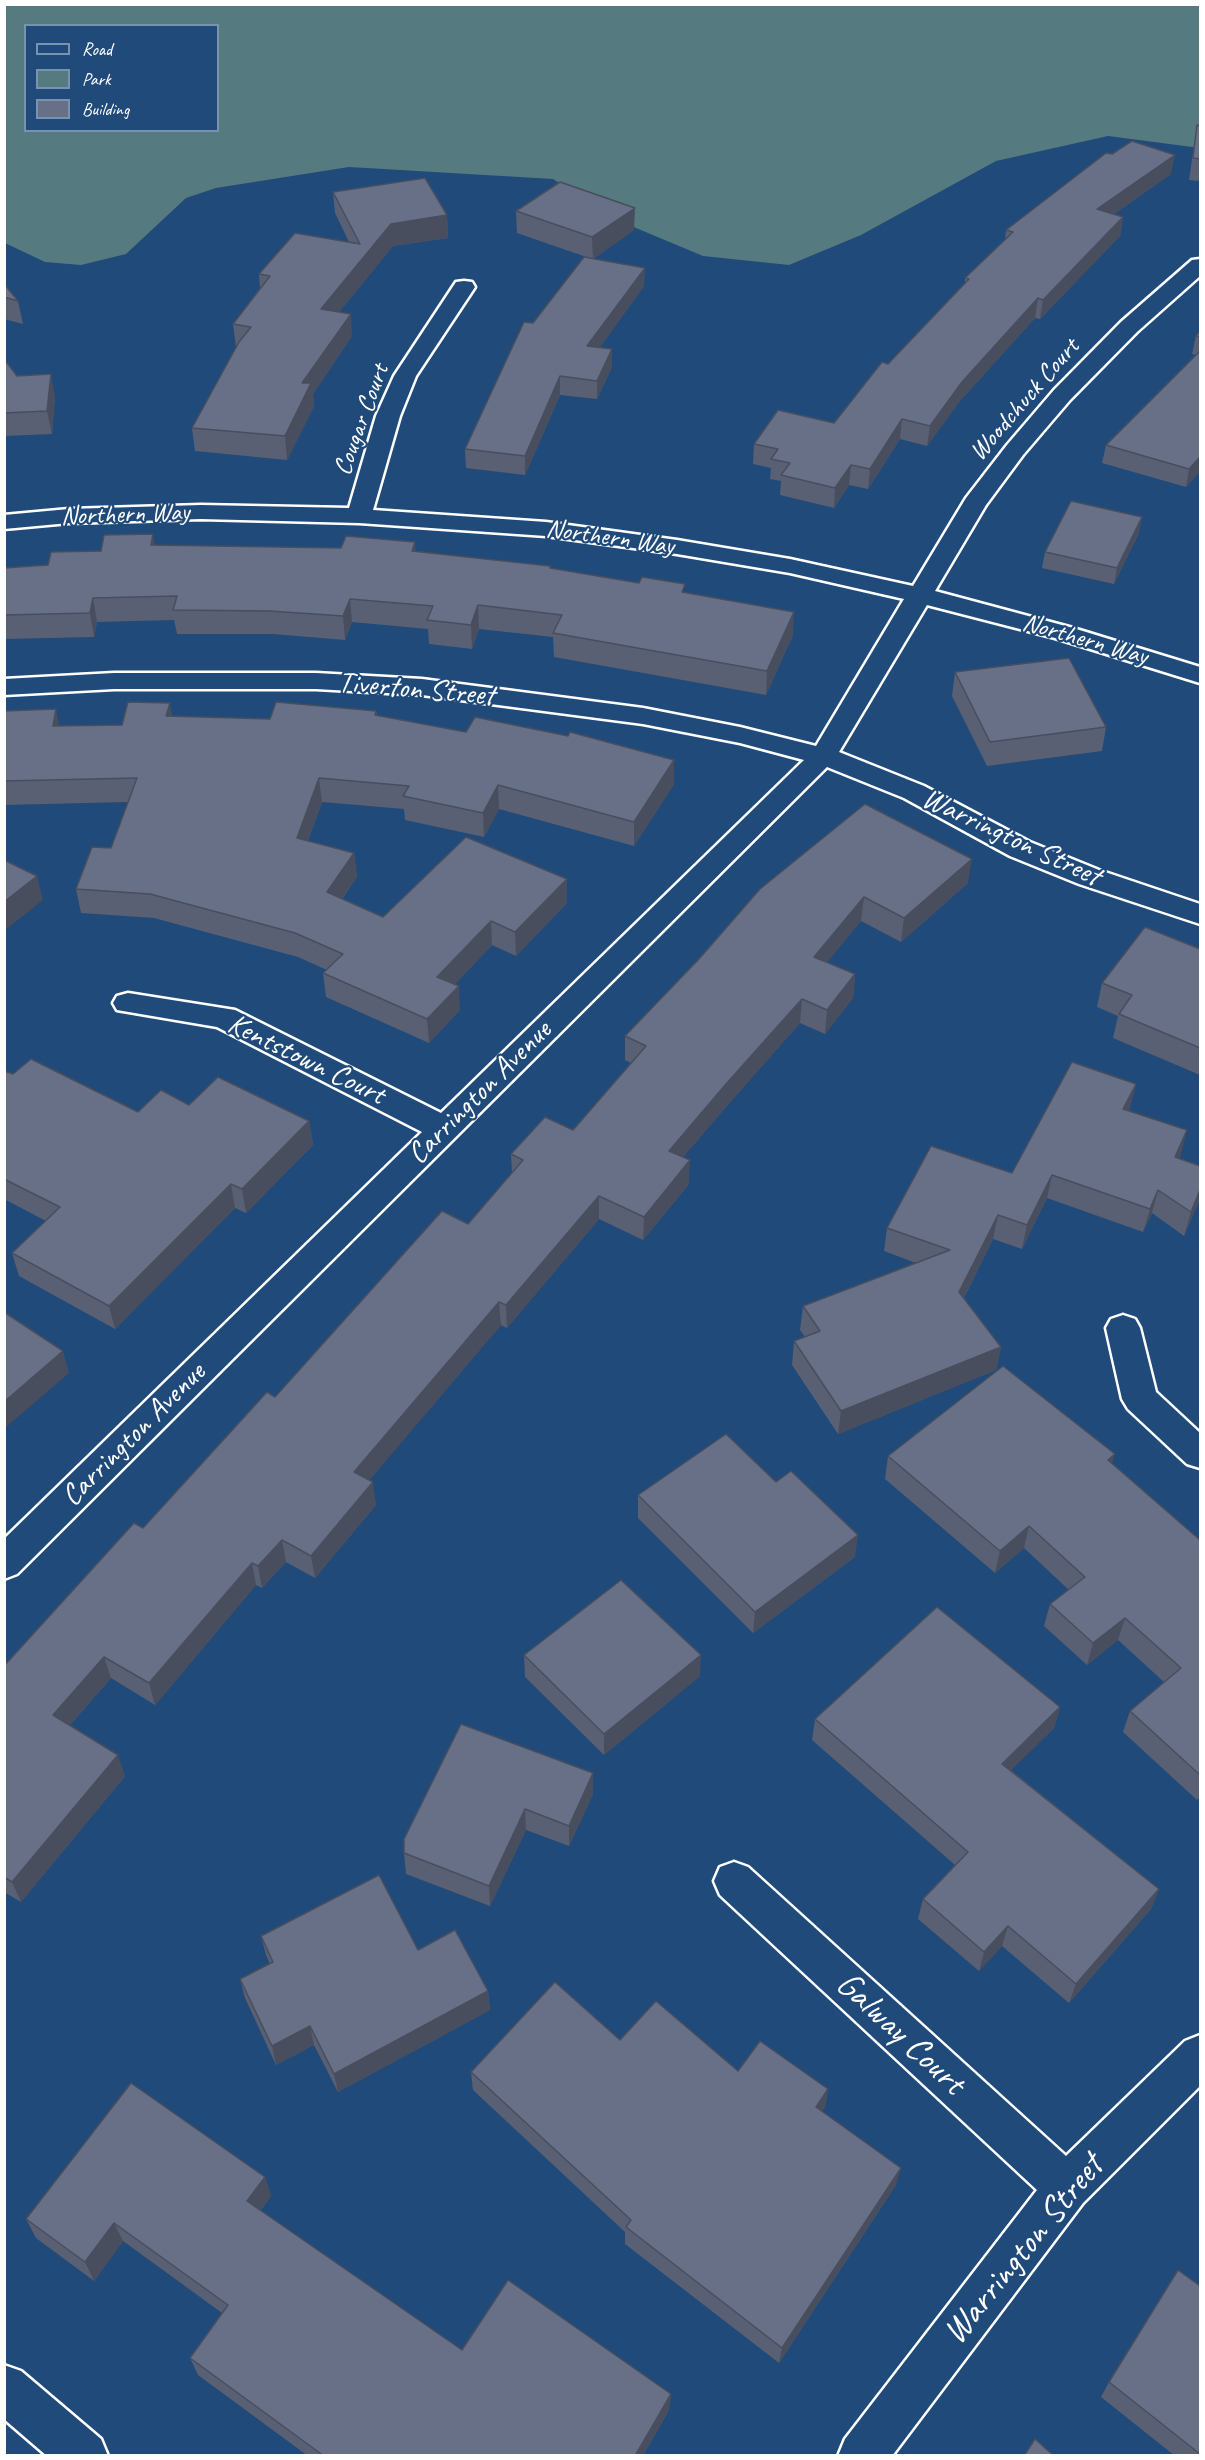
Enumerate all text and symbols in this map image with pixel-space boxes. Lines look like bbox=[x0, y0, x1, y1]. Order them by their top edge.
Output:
legend bbox=[24, 24, 219, 132]
text: Road bbox=[82, 38, 112, 60]
text: Park bbox=[82, 68, 111, 90]
text: Building bbox=[82, 98, 129, 120]
street label: Woodchuck Court bbox=[963, 332, 1087, 468]
street label: Cougar Court bbox=[328, 360, 396, 480]
street label: Northern Way bbox=[60, 497, 190, 533]
street label: Northern Way bbox=[544, 514, 676, 562]
street label: Northern Way bbox=[1019, 607, 1151, 673]
street label: Tiverton Street bbox=[336, 665, 496, 715]
street label: Warrington Street bbox=[916, 781, 1106, 895]
street label: Kentstown Court bbox=[221, 1006, 391, 1114]
street label: Carrington Avenue bbox=[401, 1014, 559, 1172]
street label: Carrington Avenue bbox=[55, 1356, 213, 1514]
street label: Galway Court bbox=[826, 1963, 974, 2105]
street label: Warrington Street bbox=[934, 2147, 1114, 2353]

